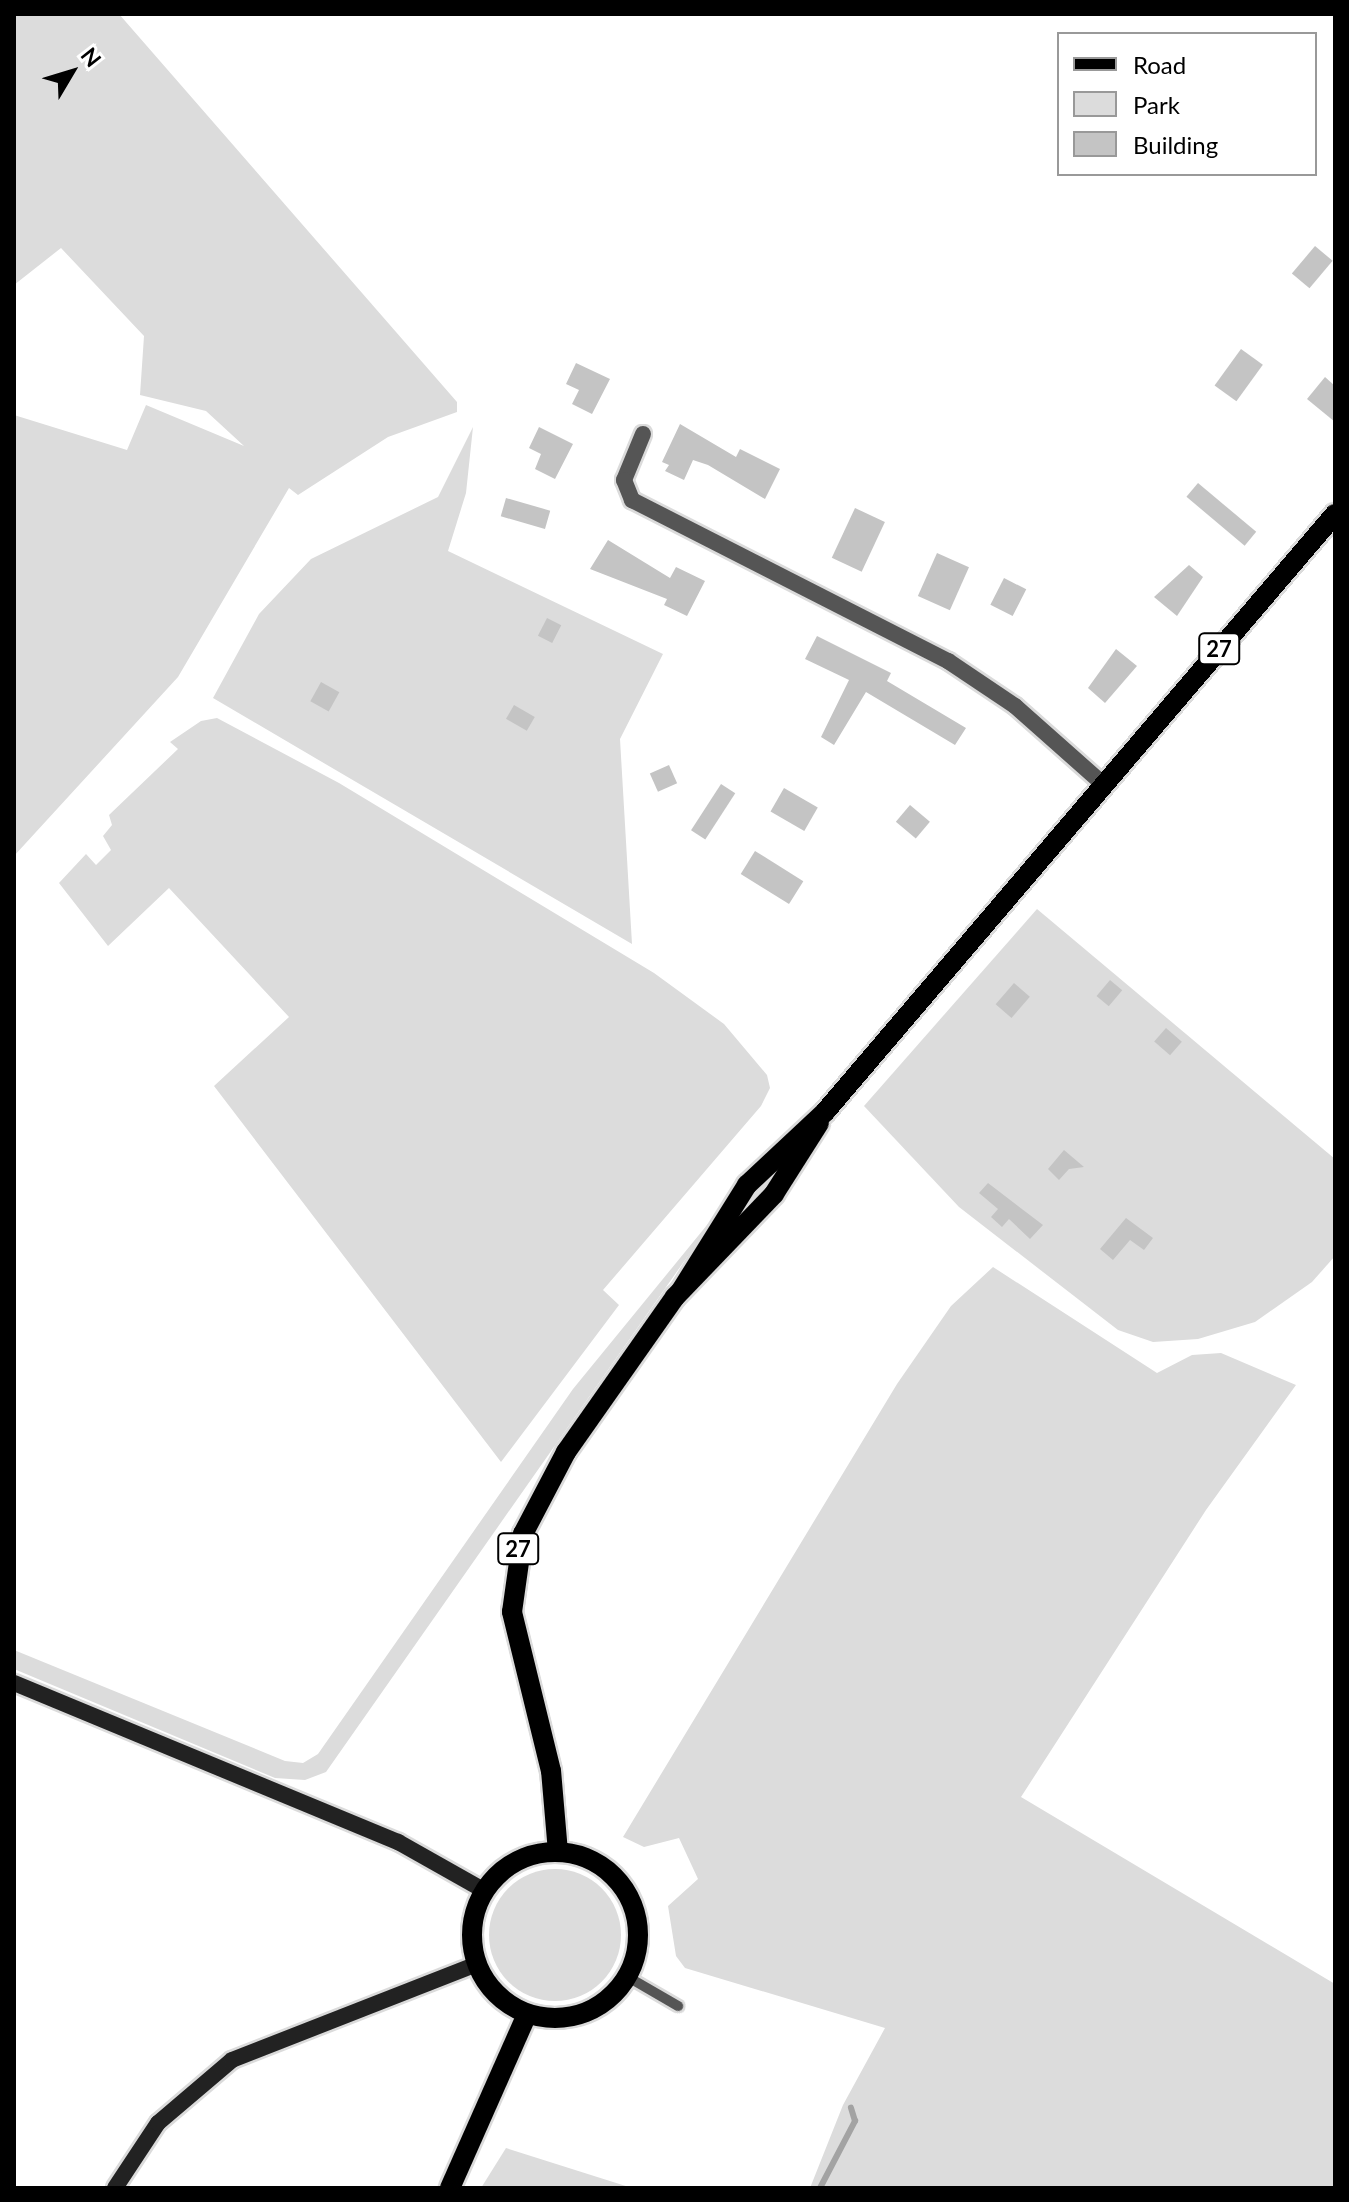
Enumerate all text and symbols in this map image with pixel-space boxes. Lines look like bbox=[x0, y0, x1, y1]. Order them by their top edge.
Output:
north arrow bbox=[32, 32, 112, 112]
legend bbox=[1057, 32, 1317, 176]
text: N bbox=[75, 42, 107, 72]
text: Road bbox=[1133, 50, 1186, 79]
text: Park bbox=[1133, 90, 1180, 119]
text: Building bbox=[1133, 130, 1218, 159]
road number: 27 bbox=[1197, 631, 1241, 667]
road number: 27 bbox=[496, 1531, 540, 1567]

